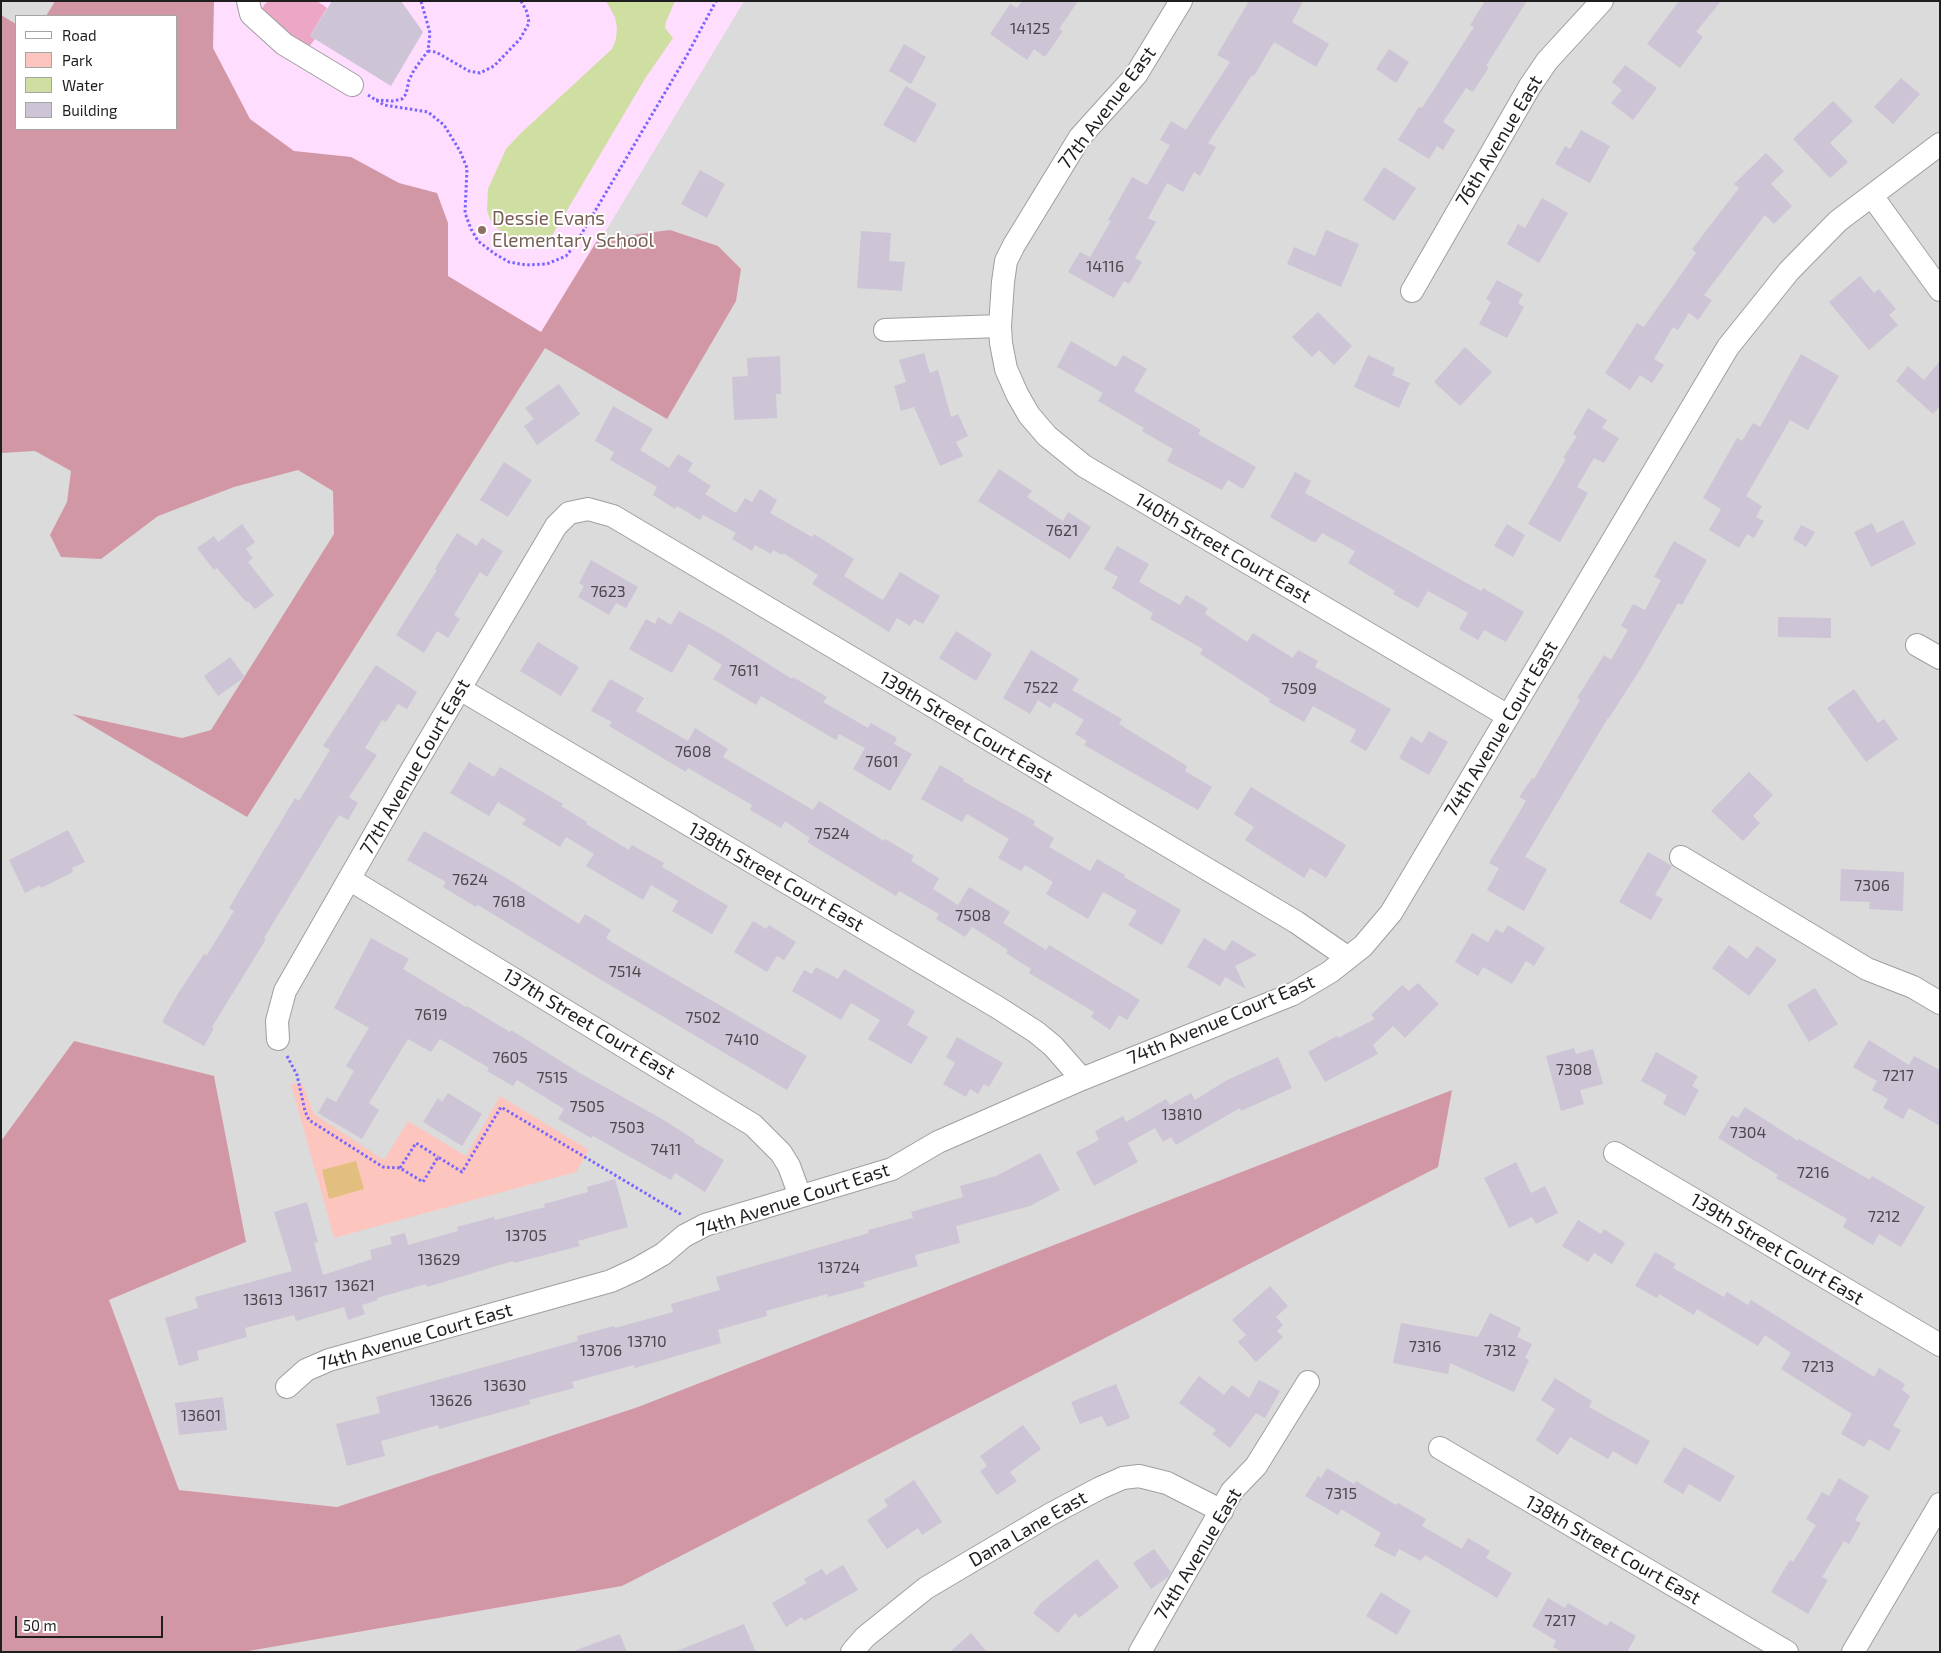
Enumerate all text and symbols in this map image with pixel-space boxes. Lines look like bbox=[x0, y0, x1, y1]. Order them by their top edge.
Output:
legend bbox=[15, 15, 178, 130]
house number: 14125 bbox=[1010, 19, 1050, 39]
text: Road bbox=[62, 26, 97, 44]
street label: 77th Avenue East bbox=[1053, 42, 1161, 174]
text: Park bbox=[62, 51, 93, 69]
street label: 76th Avenue East bbox=[1451, 71, 1547, 211]
text: Water bbox=[62, 76, 104, 94]
text: Building bbox=[62, 101, 117, 119]
place label: Dessie Evans Elementary School bbox=[492, 208, 654, 252]
marker: Dessie Evans Elementary School bbox=[476, 224, 488, 236]
house number: 14116 bbox=[1086, 257, 1124, 277]
street label: 140th Street Court East bbox=[1131, 488, 1315, 608]
house number: 7621 bbox=[1046, 521, 1078, 541]
house number: 7623 bbox=[590, 582, 626, 602]
street label: 74th Avenue Court East bbox=[1439, 637, 1563, 821]
house number: 7611 bbox=[729, 661, 759, 681]
street label: 139th Street Court East bbox=[875, 666, 1057, 788]
street label: 77th Avenue Court East bbox=[355, 675, 475, 859]
house number: 7522 bbox=[1024, 678, 1058, 698]
house number: 7509 bbox=[1281, 679, 1317, 699]
house number: 7608 bbox=[675, 742, 711, 762]
house number: 7601 bbox=[865, 752, 899, 772]
street label: 138th Street Court East bbox=[684, 817, 868, 937]
house number: 7524 bbox=[814, 824, 850, 844]
house number: 7624 bbox=[452, 870, 488, 890]
house number: 7306 bbox=[1854, 876, 1890, 896]
house number: 7618 bbox=[492, 892, 526, 912]
house number: 7508 bbox=[955, 906, 991, 926]
house number: 7514 bbox=[609, 962, 641, 982]
street label: 137th Street Court East bbox=[499, 964, 679, 1084]
street label: 74th Avenue Court East bbox=[1124, 970, 1318, 1070]
house number: 7619 bbox=[415, 1005, 447, 1025]
house number: 7502 bbox=[685, 1008, 721, 1028]
house number: 7410 bbox=[725, 1030, 759, 1050]
house number: 7605 bbox=[492, 1048, 528, 1068]
house number: 7308 bbox=[1556, 1060, 1592, 1080]
house number: 7217 bbox=[1882, 1066, 1914, 1086]
house number: 7515 bbox=[536, 1068, 568, 1088]
house number: 7505 bbox=[570, 1097, 604, 1117]
house number: 13810 bbox=[1162, 1105, 1202, 1125]
house number: 7503 bbox=[609, 1118, 645, 1138]
house number: 7304 bbox=[1730, 1123, 1766, 1143]
house number: 7411 bbox=[651, 1140, 681, 1160]
street label: 74th Avenue Court East bbox=[694, 1158, 892, 1242]
house number: 7216 bbox=[1797, 1163, 1829, 1183]
street label: 139th Street Court East bbox=[1686, 1188, 1868, 1310]
house number: 7212 bbox=[1868, 1207, 1900, 1227]
house number: 13705 bbox=[505, 1226, 547, 1246]
house number: 13629 bbox=[418, 1250, 460, 1270]
house number: 13724 bbox=[818, 1258, 860, 1278]
house number: 13621 bbox=[335, 1276, 375, 1296]
house number: 13617 bbox=[289, 1282, 327, 1302]
house number: 13613 bbox=[243, 1290, 283, 1310]
street label: 74th Avenue Court East bbox=[315, 1298, 515, 1376]
house number: 13710 bbox=[627, 1332, 667, 1352]
house number: 7316 bbox=[1409, 1337, 1441, 1357]
house number: 13706 bbox=[580, 1341, 622, 1361]
house number: 7312 bbox=[1484, 1341, 1516, 1361]
house number: 7213 bbox=[1802, 1357, 1834, 1377]
house number: 13630 bbox=[484, 1376, 526, 1396]
house number: 13626 bbox=[430, 1391, 472, 1411]
house number: 13601 bbox=[181, 1406, 221, 1426]
street label: 74th Avenue East bbox=[1150, 1484, 1246, 1624]
house number: 7315 bbox=[1325, 1484, 1357, 1504]
street label: Dana Lane East bbox=[965, 1486, 1091, 1572]
street label: 138th Street Court East bbox=[1521, 1490, 1705, 1610]
scale bar bbox=[18, 1606, 165, 1638]
house number: 7217 bbox=[1544, 1611, 1576, 1631]
text: 50 m bbox=[23, 1616, 57, 1634]

